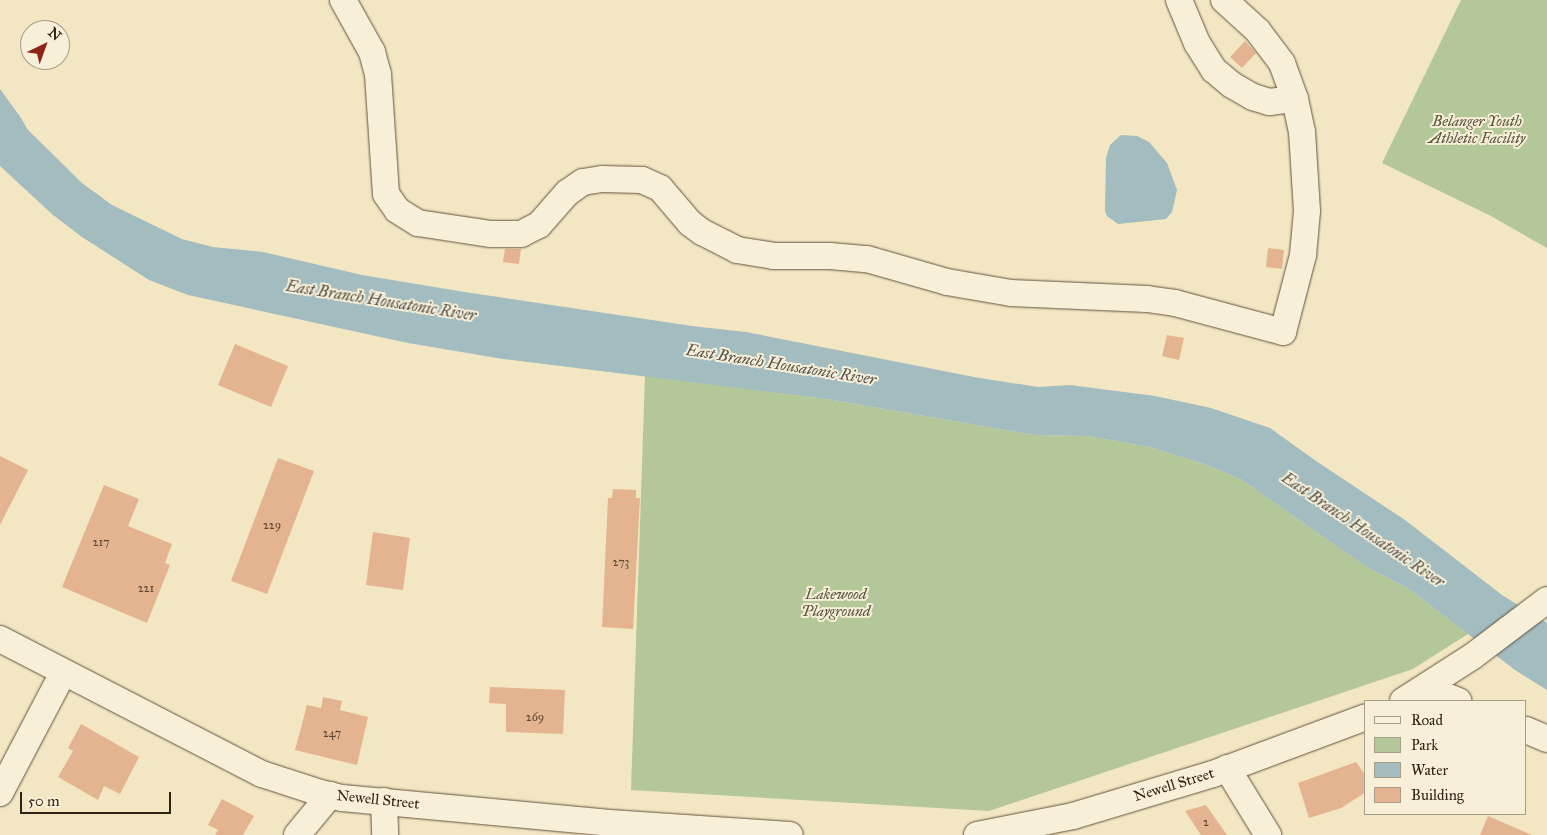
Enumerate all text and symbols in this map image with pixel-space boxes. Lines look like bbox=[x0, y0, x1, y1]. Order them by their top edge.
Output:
north arrow bbox=[20, 20, 70, 70]
text: N bbox=[45, 24, 65, 45]
park label: Belanger Youth Athletic Facility bbox=[1429, 112, 1525, 147]
water label: East Branch Housatonic River bbox=[284, 276, 478, 326]
water label: East Branch Housatonic River bbox=[684, 340, 878, 390]
water label: East Branch Housatonic River bbox=[1278, 468, 1448, 592]
house number: 229 bbox=[263, 519, 281, 533]
house number: 217 bbox=[92, 536, 110, 550]
house number: 273 bbox=[613, 556, 629, 570]
house number: 221 bbox=[138, 582, 154, 596]
park label: Lakewood Playground bbox=[801, 585, 871, 620]
legend bbox=[1364, 700, 1527, 815]
house number: 269 bbox=[526, 711, 544, 725]
text: Road bbox=[1411, 711, 1443, 729]
house number: 247 bbox=[323, 727, 341, 741]
text: Park bbox=[1411, 736, 1438, 754]
text: Water bbox=[1411, 761, 1448, 779]
street label: Newell Street bbox=[1132, 764, 1216, 806]
scale bar bbox=[22, 782, 174, 814]
text: Building bbox=[1411, 786, 1464, 804]
street label: Newell Street bbox=[336, 787, 420, 813]
text: 50 m bbox=[28, 792, 60, 810]
house number: 2 bbox=[1203, 816, 1209, 830]

